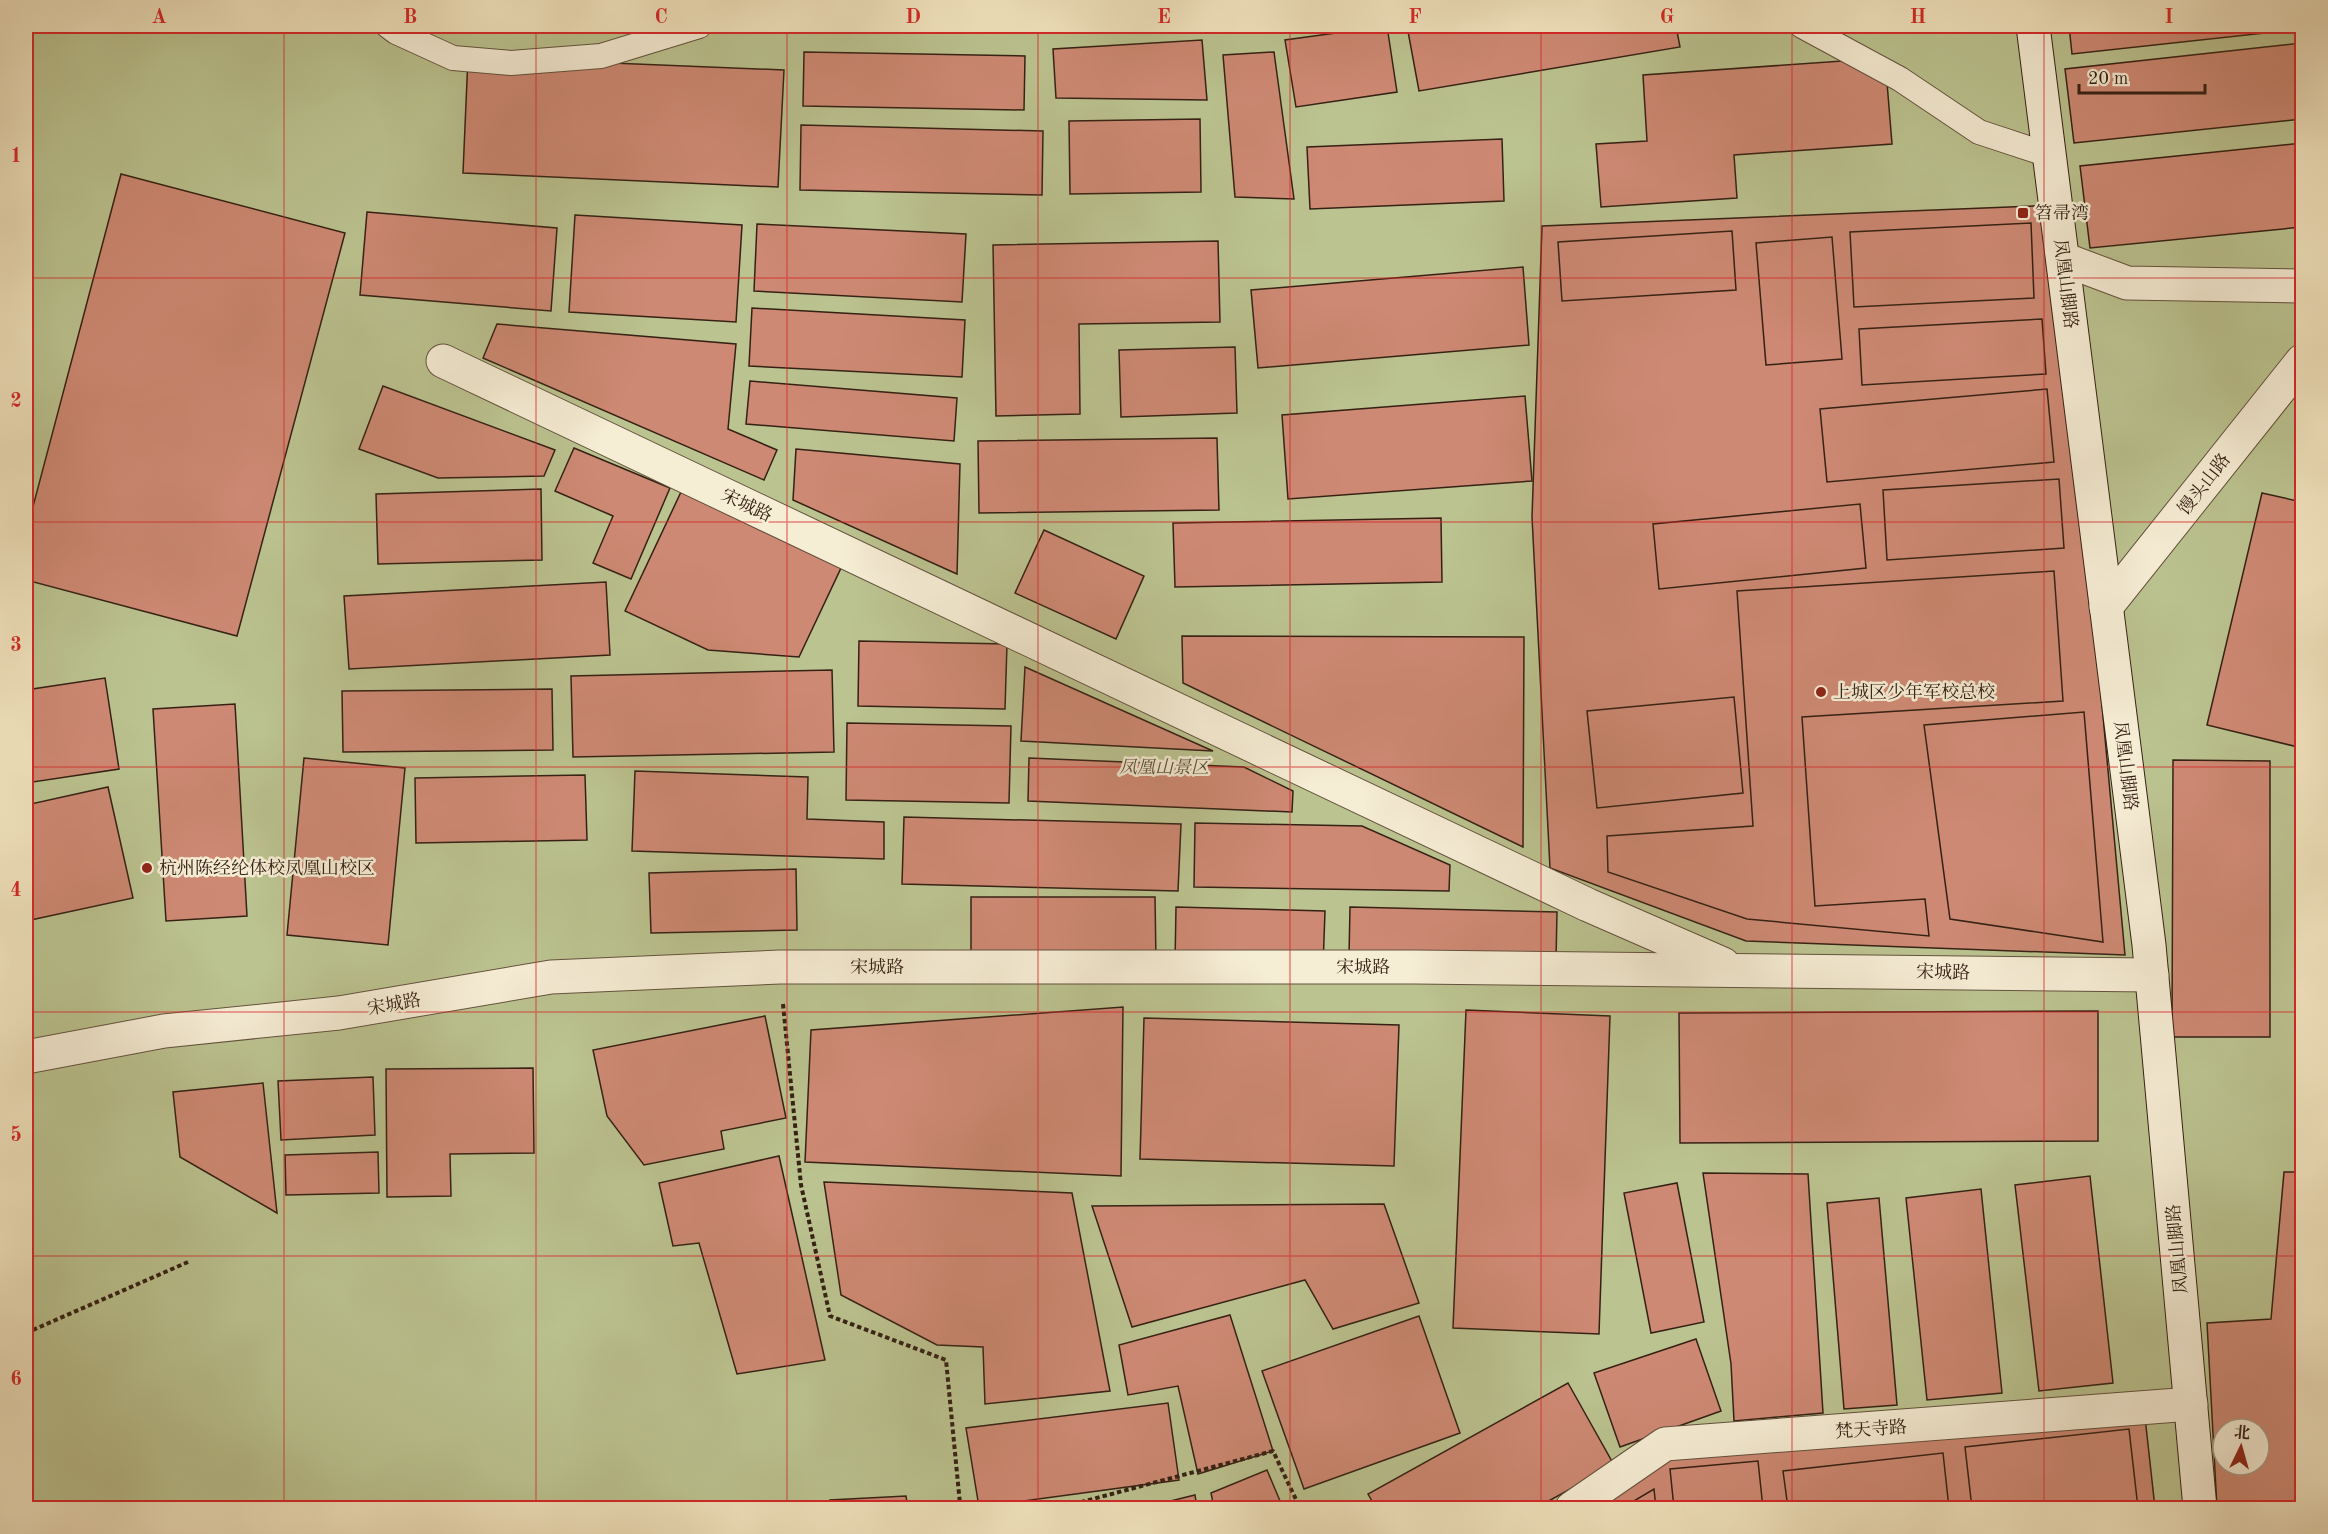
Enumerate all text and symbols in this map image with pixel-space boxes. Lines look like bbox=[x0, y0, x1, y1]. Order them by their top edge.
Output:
text: A bbox=[151, 8, 167, 28]
text: B bbox=[403, 8, 417, 28]
text: C bbox=[654, 8, 668, 28]
text: D bbox=[905, 8, 921, 28]
text: E bbox=[1157, 8, 1171, 28]
text: F bbox=[1408, 8, 1422, 28]
text: G bbox=[1660, 8, 1674, 28]
text: H bbox=[1910, 8, 1926, 28]
text: I bbox=[2165, 8, 2173, 28]
scale bar bbox=[2079, 57, 2205, 95]
text: 20 m bbox=[2088, 70, 2128, 88]
text: 1 bbox=[10, 147, 22, 167]
place label: 笤帚湾 bbox=[2035, 203, 2089, 223]
marker: 笤帚湾 bbox=[2016, 206, 2030, 220]
street label: 凤凰山脚路 bbox=[2051, 238, 2081, 330]
text: 2 bbox=[10, 392, 22, 412]
street label: 馒头山路 bbox=[2174, 449, 2234, 519]
street label: 宋城路 bbox=[718, 485, 776, 525]
text: 3 bbox=[10, 636, 22, 656]
place label: 上城区少年军校总校 bbox=[1833, 682, 1995, 702]
marker: 上城区少年军校总校 bbox=[1814, 685, 1828, 699]
street label: 凤凰山脚路 bbox=[2111, 720, 2141, 812]
park label: 凤凰山景区 bbox=[1119, 758, 1211, 777]
place label: 杭州陈经纶体校凤凰山校区 bbox=[159, 858, 375, 878]
marker: 杭州陈经纶体校凤凰山校区 bbox=[140, 861, 154, 875]
text: 4 bbox=[10, 881, 22, 901]
street label: 宋城路 bbox=[850, 957, 904, 977]
street label: 宋城路 bbox=[1336, 957, 1390, 977]
street label: 宋城路 bbox=[1916, 962, 1970, 982]
street label: 宋城路 bbox=[366, 989, 422, 1019]
text: 5 bbox=[10, 1125, 22, 1146]
street label: 凤凰山脚路 bbox=[2163, 1203, 2191, 1295]
text: 6 bbox=[10, 1370, 22, 1390]
street label: 梵天寺路 bbox=[1834, 1417, 1908, 1441]
north arrow bbox=[2211, 1417, 2271, 1477]
text: 北 bbox=[2233, 1423, 2251, 1443]

